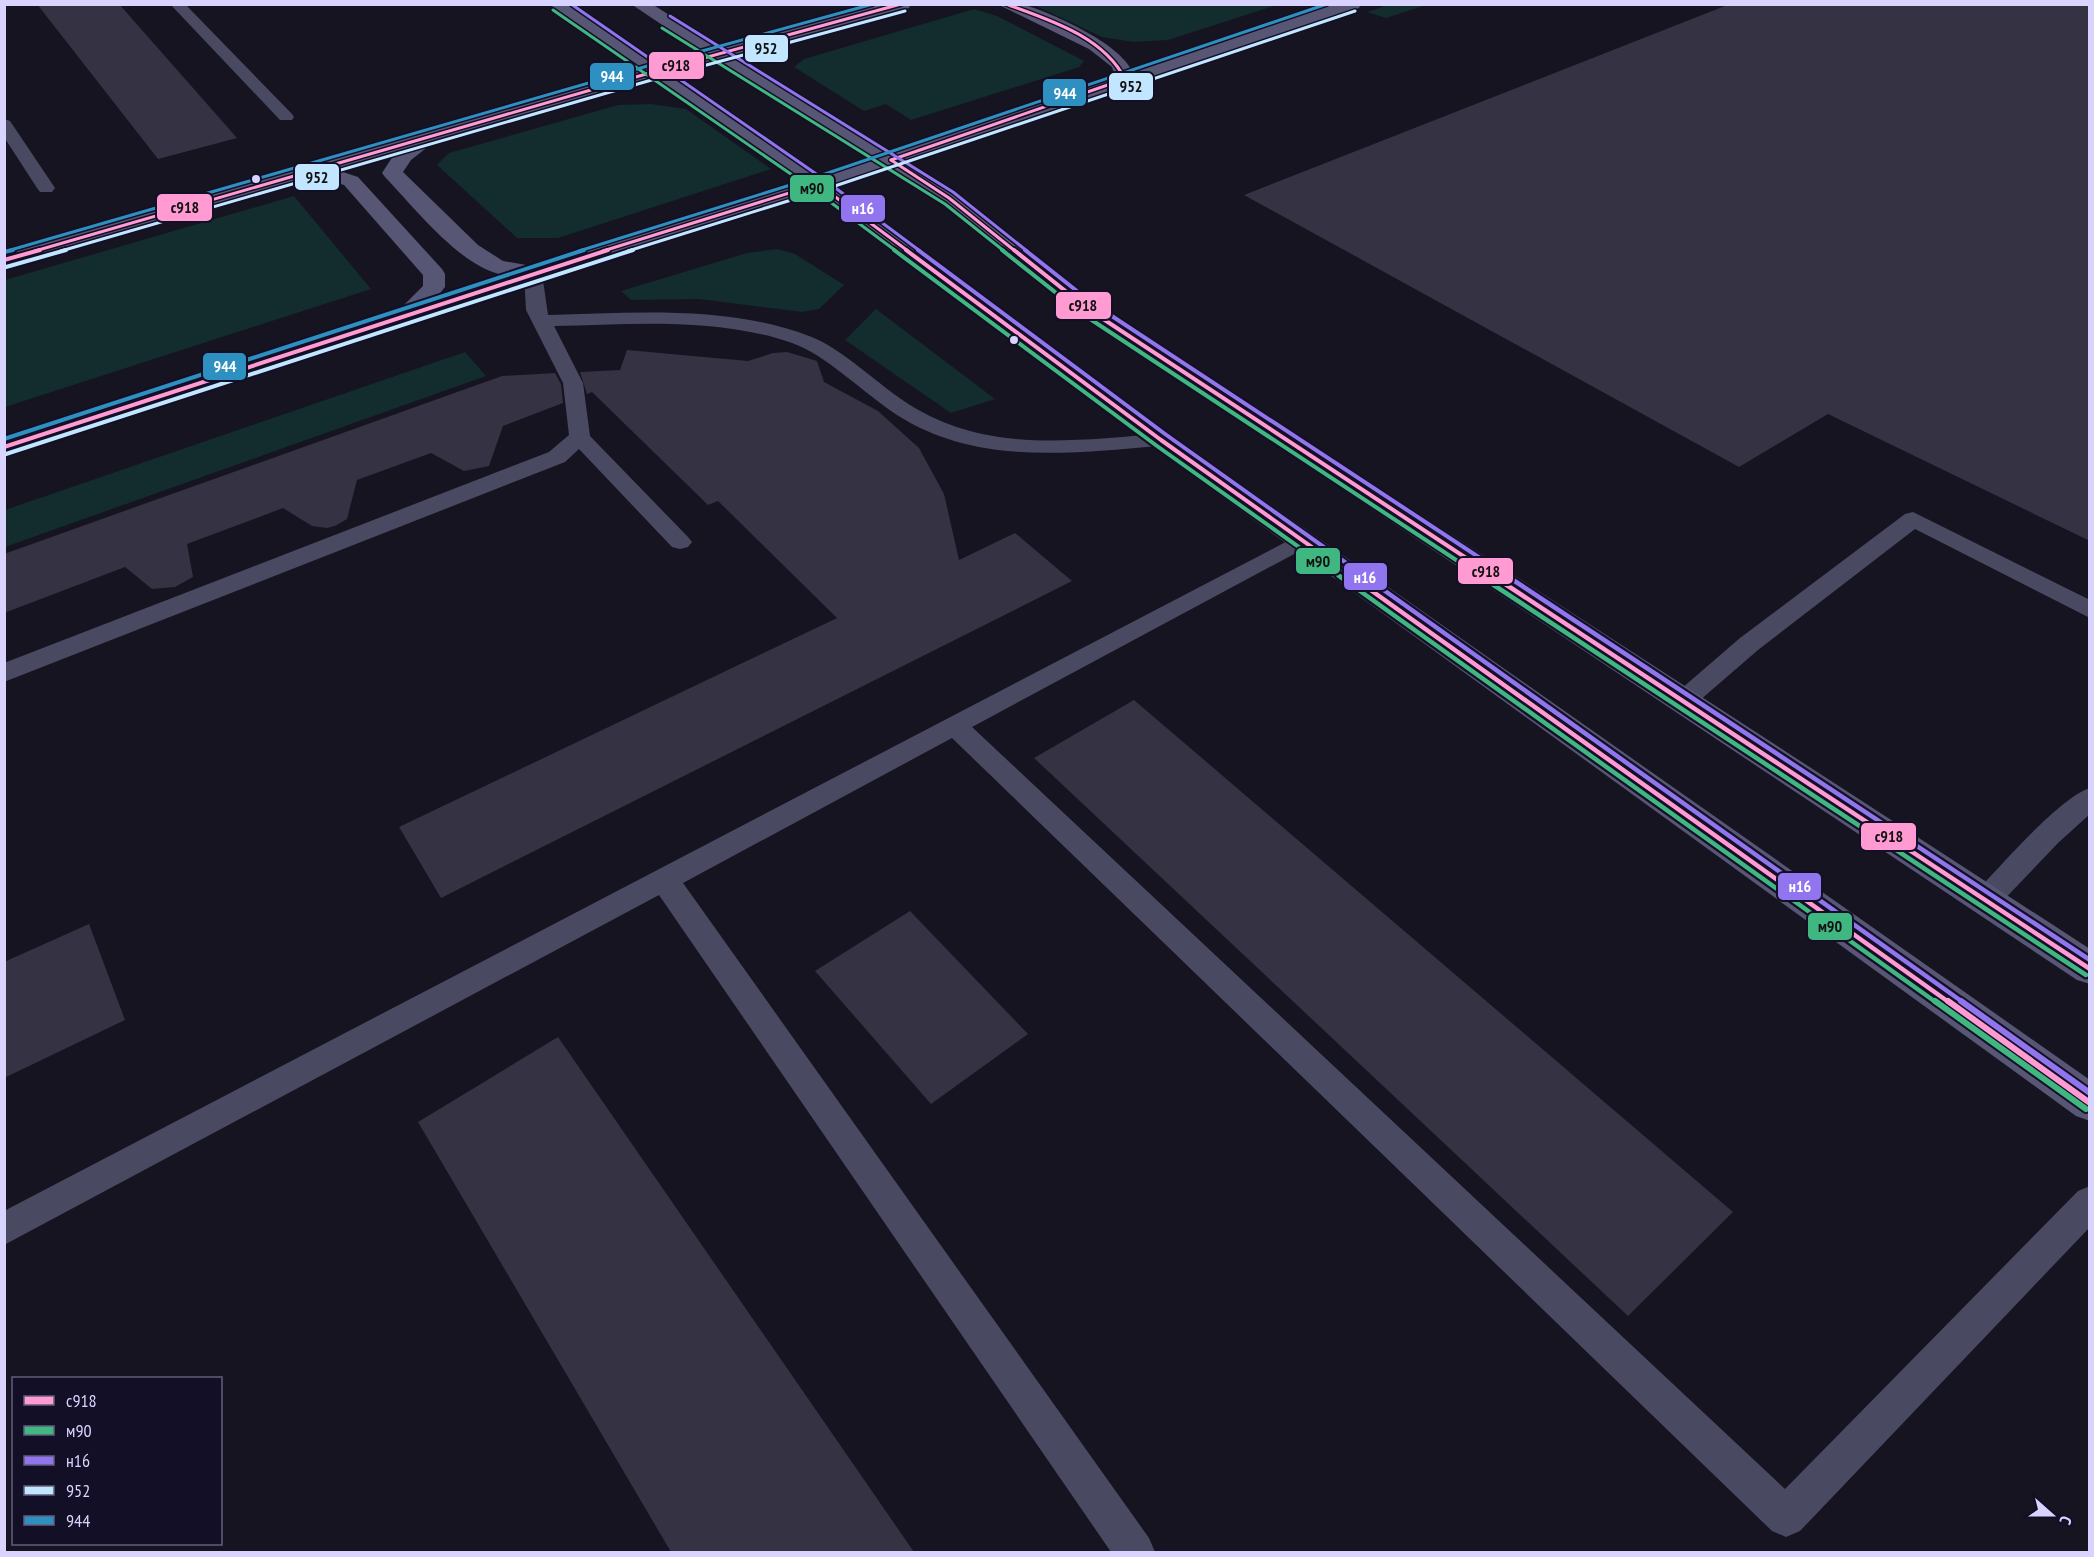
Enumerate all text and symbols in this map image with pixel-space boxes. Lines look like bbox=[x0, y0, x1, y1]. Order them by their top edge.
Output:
line badge: 952 bbox=[744, 34, 789, 63]
text: 952 bbox=[755, 38, 777, 58]
line badge: с918 bbox=[648, 51, 705, 80]
text: с918 bbox=[662, 55, 690, 75]
line badge: 944 bbox=[589, 62, 635, 91]
text: 944 bbox=[601, 66, 624, 86]
line badge: 952 bbox=[1108, 72, 1154, 101]
text: 952 bbox=[1120, 76, 1142, 96]
line badge: 944 bbox=[1042, 78, 1087, 107]
text: 944 bbox=[1054, 83, 1077, 103]
line badge: 952 bbox=[294, 163, 340, 191]
text: 952 bbox=[306, 167, 328, 187]
unlabelled marker bbox=[250, 173, 262, 185]
line badge: м90 bbox=[789, 174, 835, 203]
text: м90 bbox=[800, 178, 824, 198]
line badge: с918 bbox=[156, 193, 213, 222]
line badge: н16 bbox=[840, 194, 886, 223]
text: с918 bbox=[171, 197, 199, 217]
text: н16 bbox=[852, 198, 875, 218]
line badge: с918 bbox=[1055, 291, 1112, 320]
text: с918 bbox=[1069, 295, 1097, 315]
unlabelled marker bbox=[1008, 334, 1020, 346]
line badge: 944 bbox=[202, 352, 247, 381]
text: 944 bbox=[214, 356, 237, 376]
line badge: м90 bbox=[1295, 547, 1341, 575]
text: м90 bbox=[1306, 551, 1330, 571]
line badge: с918 bbox=[1457, 557, 1514, 585]
text: с918 bbox=[1472, 561, 1500, 581]
line badge: н16 bbox=[1343, 562, 1388, 591]
text: н16 bbox=[1354, 567, 1377, 587]
line badge: с918 bbox=[1860, 822, 1917, 851]
text: с918 bbox=[1875, 826, 1903, 846]
line badge: н16 bbox=[1777, 872, 1822, 901]
text: н16 bbox=[1789, 876, 1812, 896]
line badge: м90 bbox=[1807, 912, 1853, 941]
text: м90 bbox=[1818, 916, 1842, 936]
legend bbox=[12, 1377, 222, 1545]
text: с918 bbox=[66, 1389, 97, 1412]
text: м90 bbox=[66, 1419, 92, 1442]
text: н16 bbox=[66, 1449, 90, 1472]
text: 952 bbox=[66, 1479, 90, 1502]
north arrow bbox=[2022, 1485, 2082, 1545]
text: 944 bbox=[66, 1509, 90, 1532]
text: С bbox=[2055, 1513, 2077, 1528]

